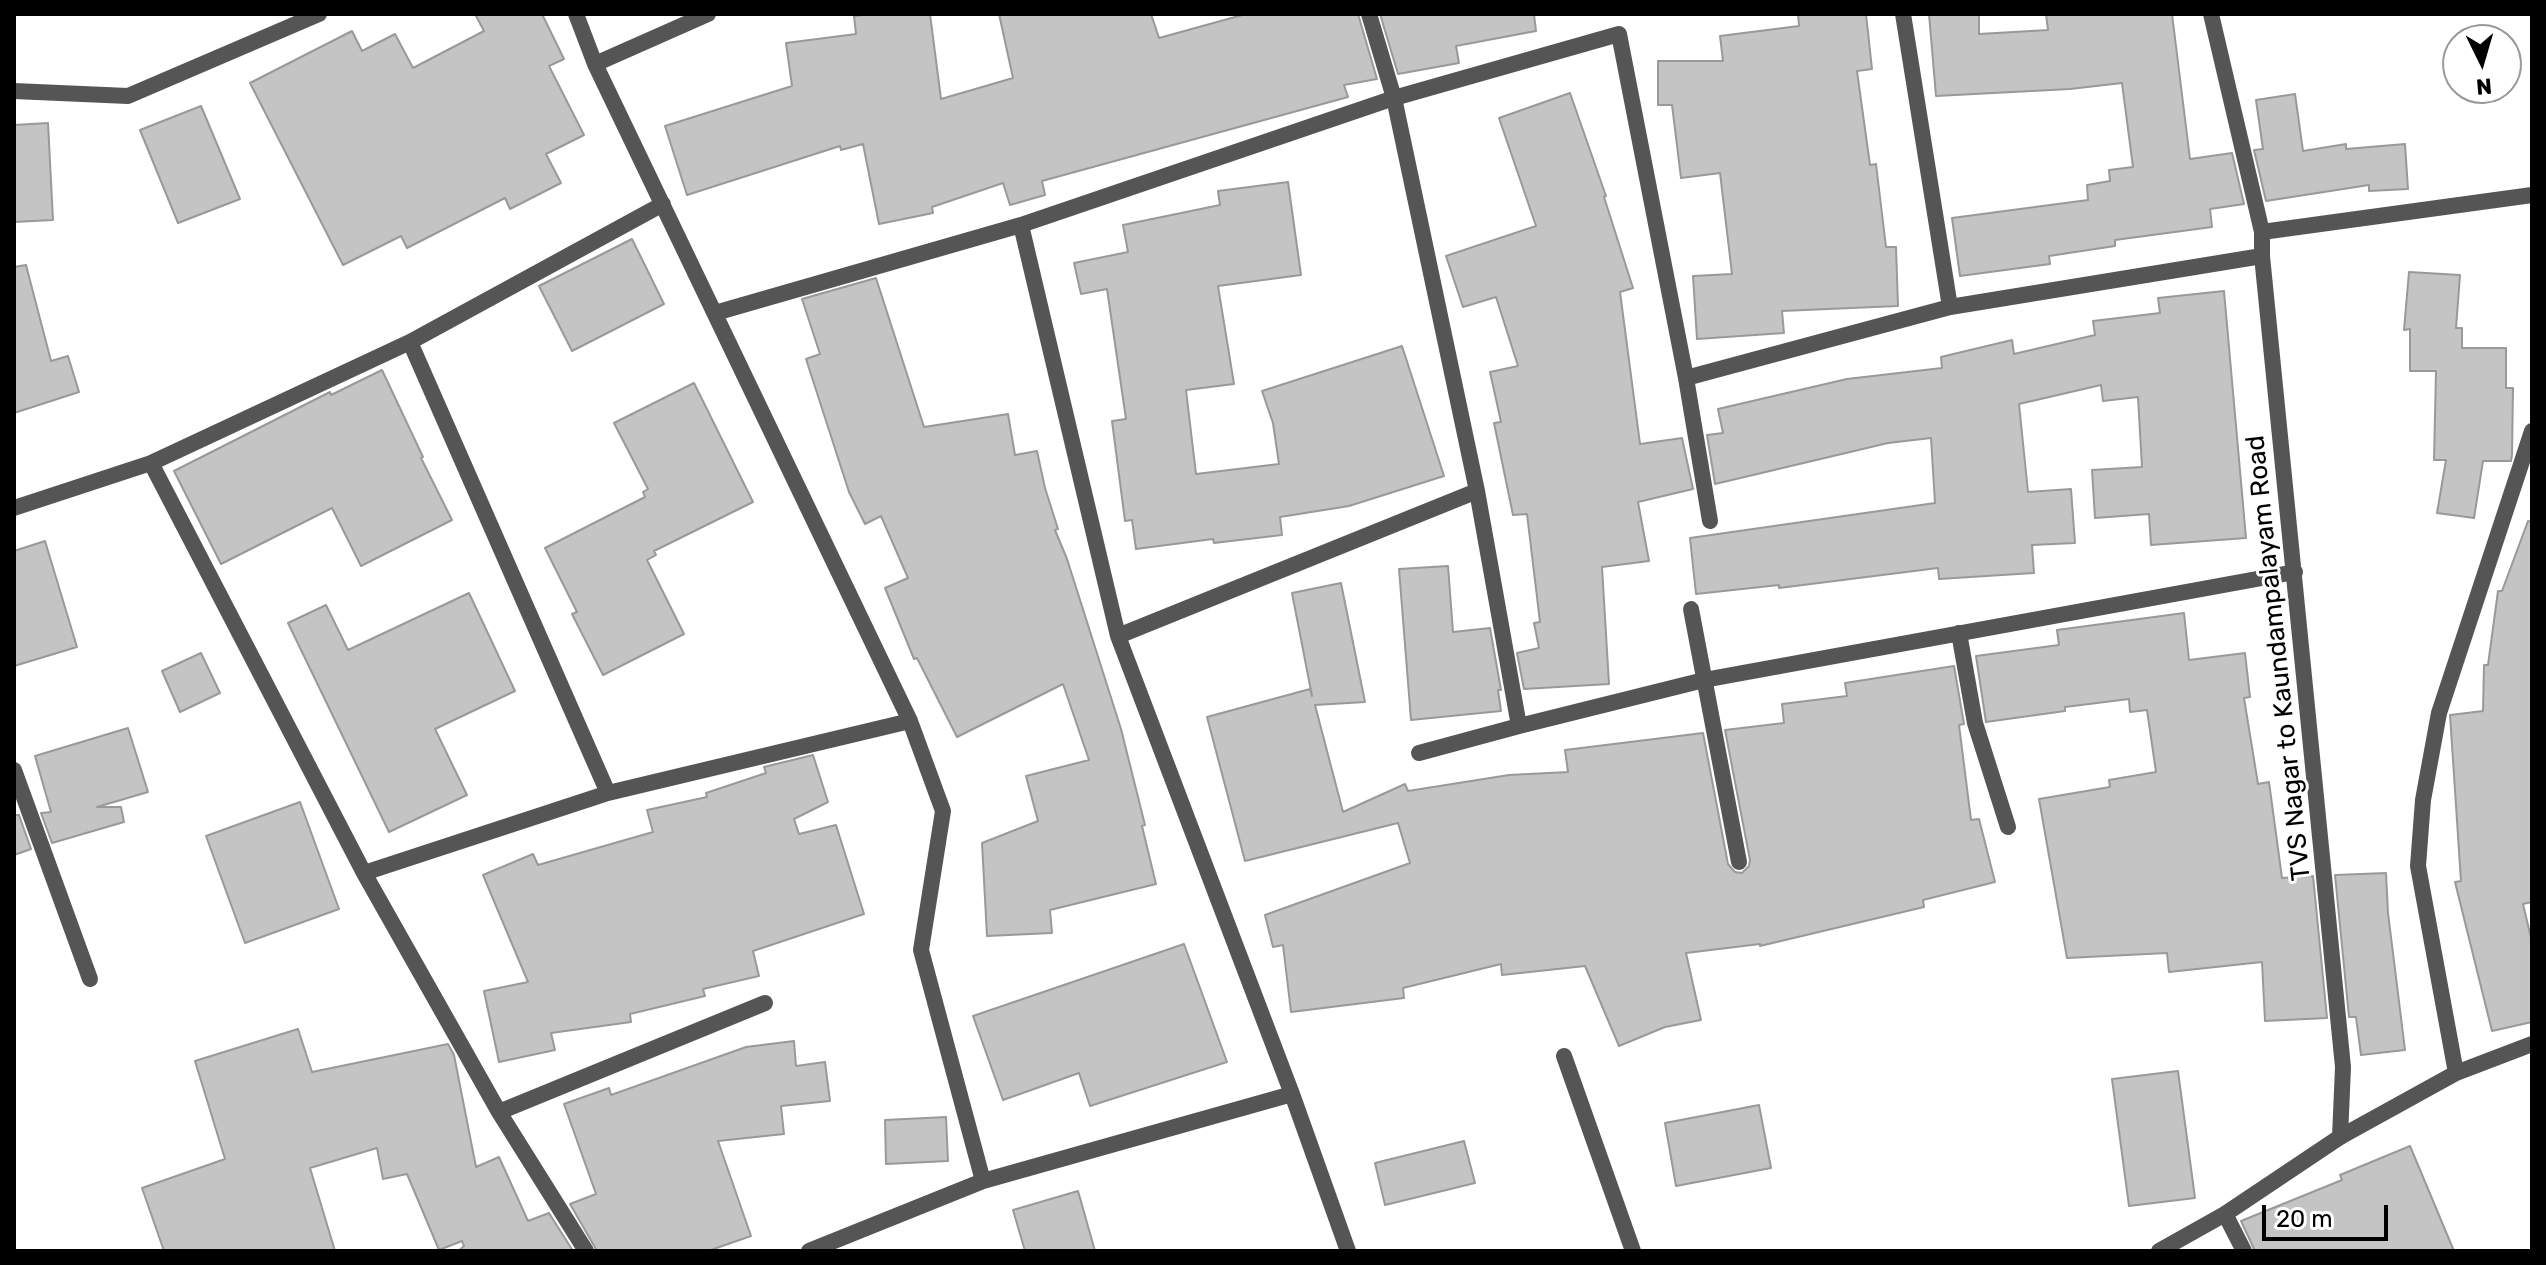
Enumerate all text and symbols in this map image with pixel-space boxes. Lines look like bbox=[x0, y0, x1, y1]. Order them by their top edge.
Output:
north arrow bbox=[2442, 24, 2522, 104]
text: N bbox=[2475, 72, 2493, 101]
street label: TVS Nagar to Kaundampalayam Road bbox=[2240, 434, 2318, 882]
scale bar bbox=[2266, 1189, 2392, 1239]
text: 20 m bbox=[2276, 1205, 2333, 1233]

